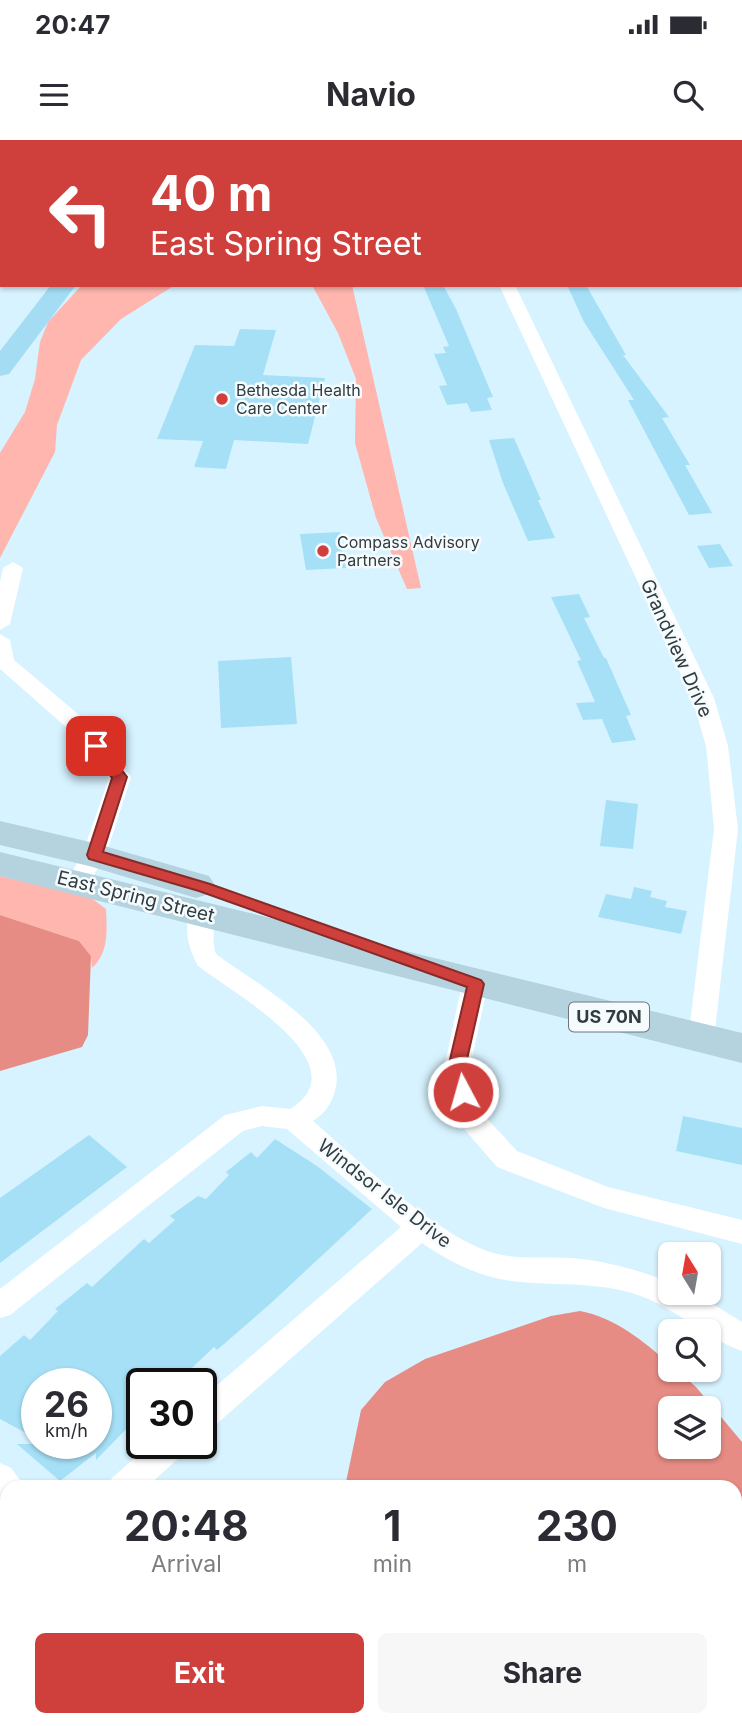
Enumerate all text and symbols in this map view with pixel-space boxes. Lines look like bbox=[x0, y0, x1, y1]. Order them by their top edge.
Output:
text: 20:47 bbox=[35, 9, 110, 40]
text: Navio bbox=[326, 75, 416, 114]
icon: menu bbox=[35, 76, 73, 114]
icon: search bbox=[669, 76, 707, 114]
text: 40 m bbox=[150, 164, 273, 223]
icon: left bbox=[35, 168, 126, 259]
text: East Spring Street bbox=[150, 224, 422, 263]
place label: Bethesda Health Care Center bbox=[236, 380, 361, 418]
marker: Bethesda Health Care Center bbox=[214, 391, 230, 407]
place label: Compass Advisory Partners bbox=[337, 532, 480, 570]
marker: Compass Advisory Partners bbox=[315, 543, 331, 559]
street label: Grandview Drive bbox=[636, 575, 717, 721]
pin bbox=[66, 716, 126, 776]
icon: arrive bbox=[77, 727, 115, 765]
street label: East Spring Street bbox=[55, 866, 217, 927]
road number: US 70N bbox=[569, 1002, 649, 1032]
position arrow bbox=[426, 1055, 500, 1129]
street label: Windsor Isle Drive bbox=[313, 1134, 456, 1253]
north arrow bbox=[658, 1242, 721, 1306]
map controls bbox=[658, 1242, 721, 1459]
button: search bbox=[658, 1319, 721, 1382]
speed limit sign: 30 bbox=[126, 1368, 217, 1459]
text: 26 bbox=[44, 1383, 89, 1425]
button: layers bbox=[658, 1396, 721, 1459]
text: km/h bbox=[45, 1420, 88, 1441]
text: 20:48 bbox=[124, 1500, 249, 1551]
text: 1 bbox=[383, 1500, 401, 1551]
text: 230 bbox=[536, 1500, 618, 1551]
text: Arrival bbox=[151, 1550, 222, 1578]
text: min bbox=[373, 1550, 412, 1578]
text: m bbox=[567, 1550, 587, 1578]
button: Exit bbox=[35, 1633, 364, 1713]
button: Share bbox=[378, 1633, 707, 1713]

